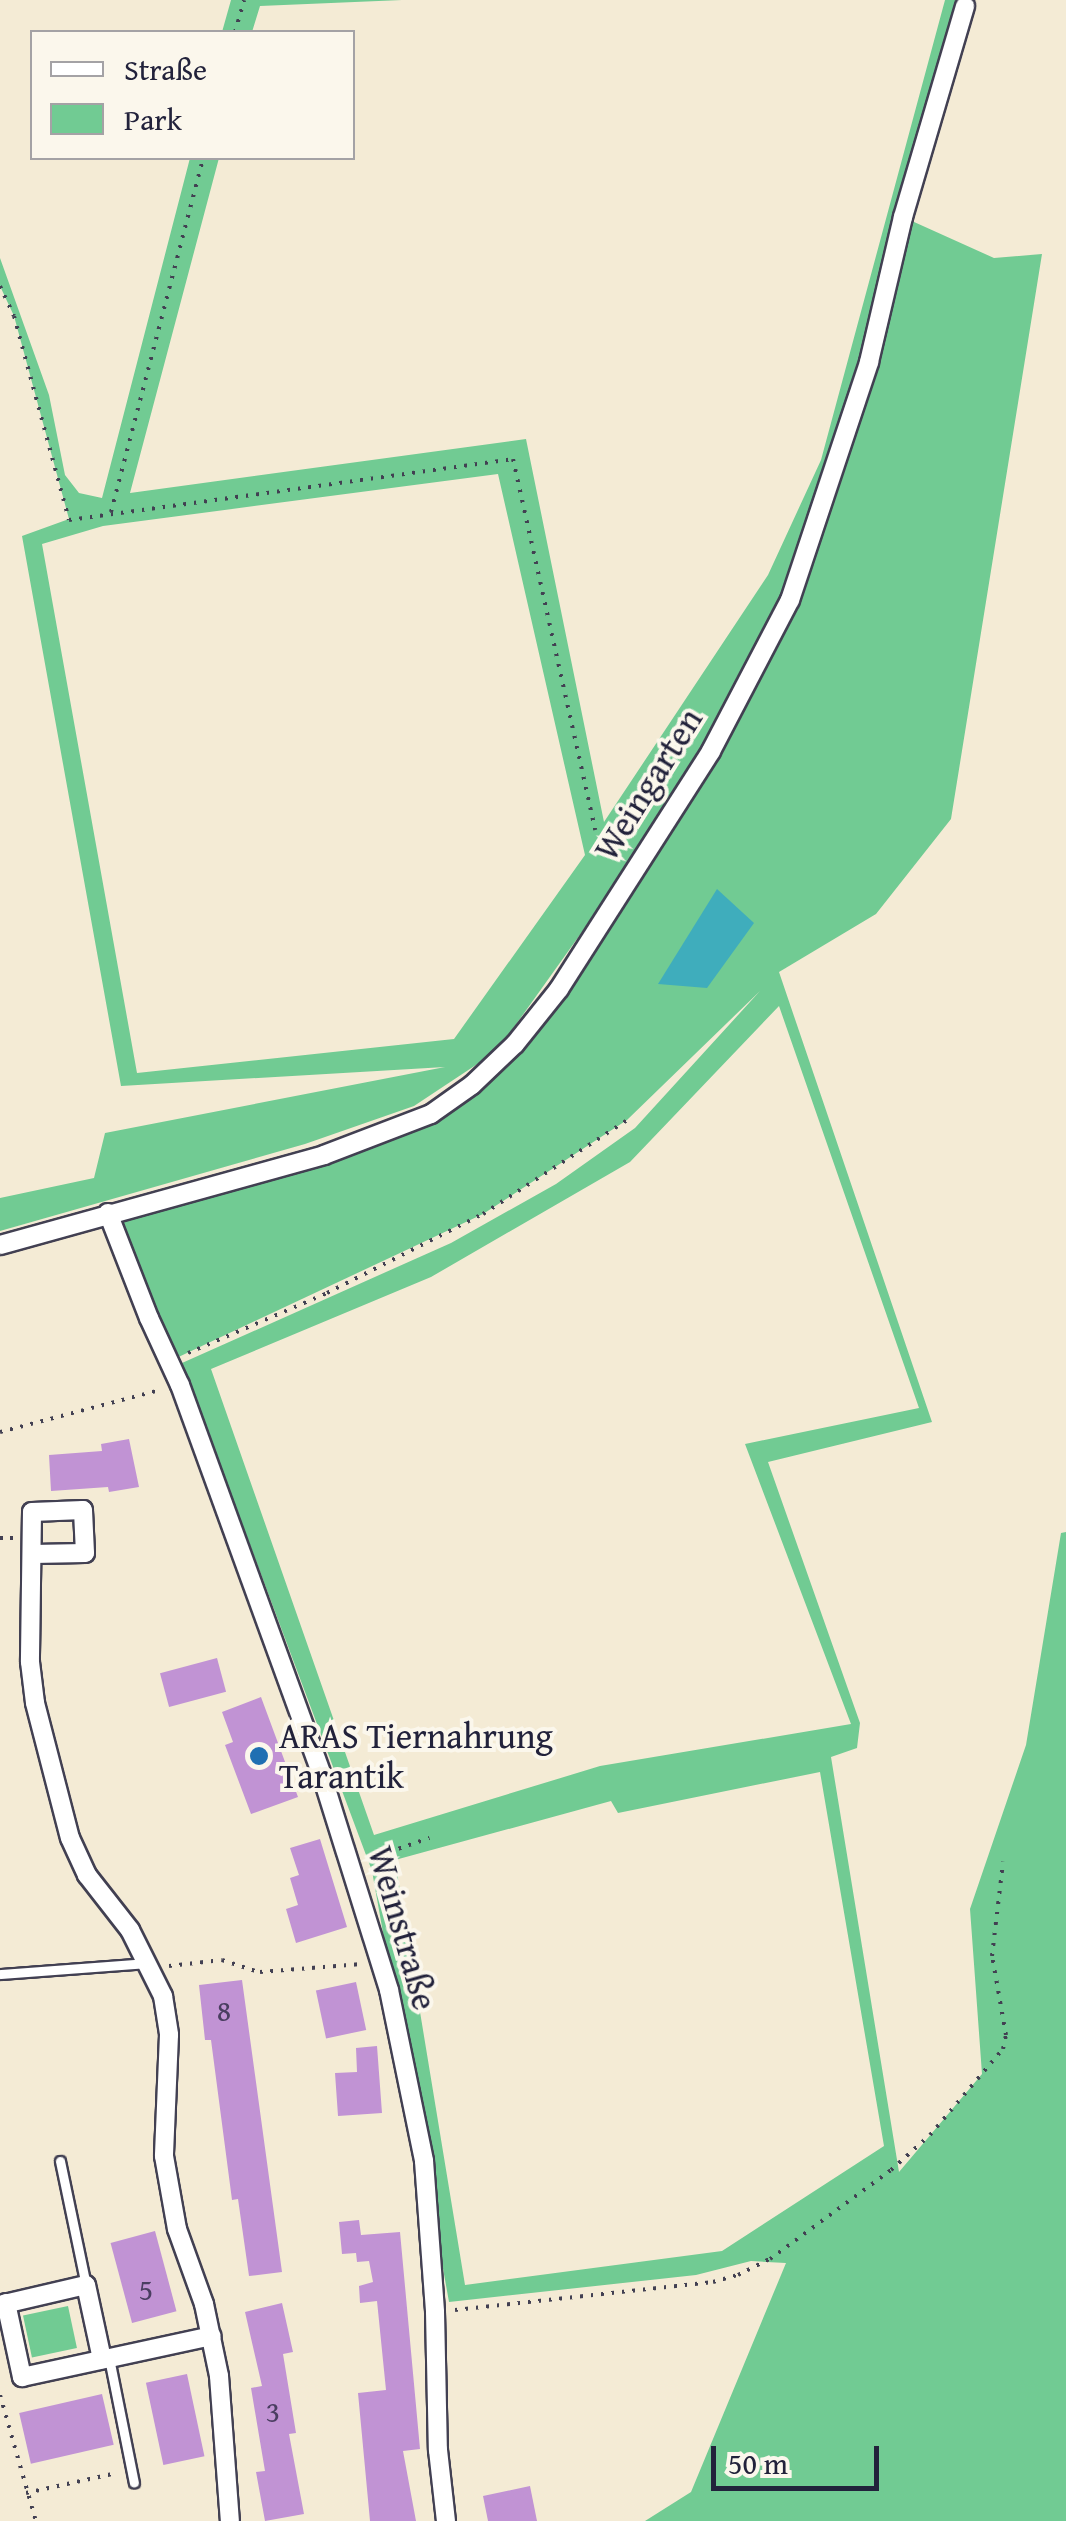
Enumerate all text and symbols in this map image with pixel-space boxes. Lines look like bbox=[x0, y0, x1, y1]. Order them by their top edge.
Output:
legend bbox=[30, 30, 355, 160]
text: Straße bbox=[124, 47, 207, 91]
text: Park bbox=[124, 97, 182, 141]
street label: Weingarten bbox=[585, 700, 711, 868]
place label: ARAS Tiernahrung Tarantik bbox=[279, 1715, 553, 1797]
marker: ARAS Tiernahrung Tarantik bbox=[248, 1745, 270, 1767]
street label: Weinstraße bbox=[360, 1841, 446, 2015]
house number: 8 bbox=[217, 1992, 231, 2028]
house number: 5 bbox=[139, 2271, 153, 2307]
house number: 3 bbox=[266, 2393, 280, 2429]
scale bar bbox=[716, 2426, 884, 2488]
text: 50 m bbox=[728, 2441, 788, 2485]

